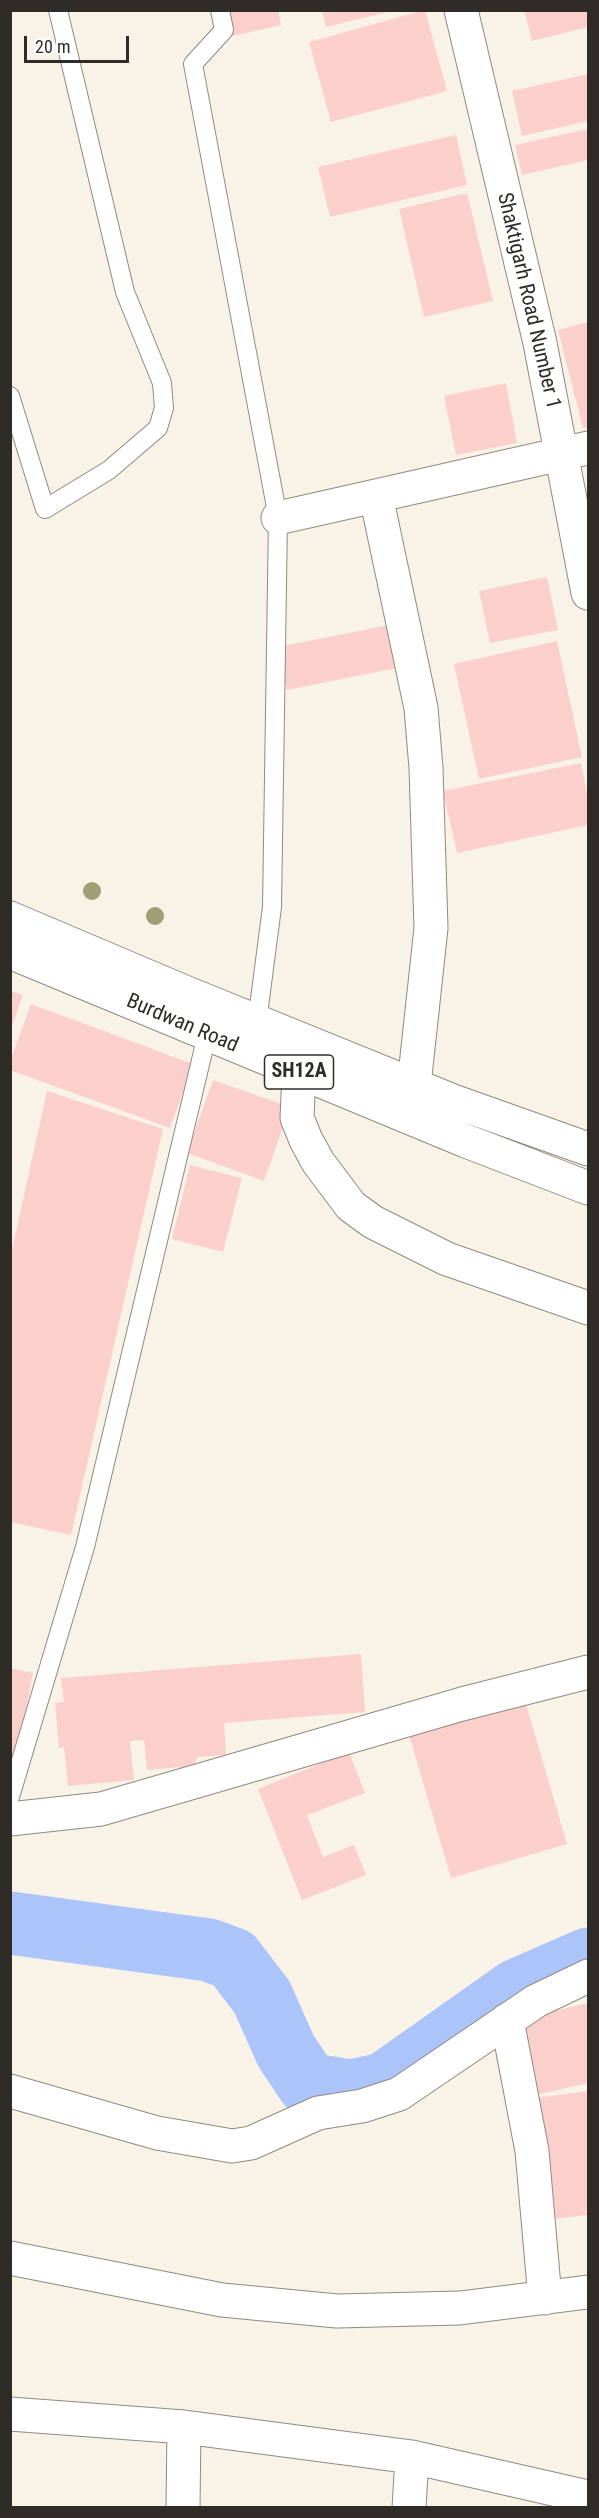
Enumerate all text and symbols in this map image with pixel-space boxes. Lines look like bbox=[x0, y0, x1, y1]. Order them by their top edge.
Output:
scale bar bbox=[27, 24, 132, 62]
text: 20 m bbox=[35, 36, 70, 57]
street label: Shaktigarh Road Number 1 bbox=[491, 190, 565, 412]
street label: Burdwan Road bbox=[122, 989, 242, 1059]
road number: SH12A bbox=[264, 1055, 334, 1089]

